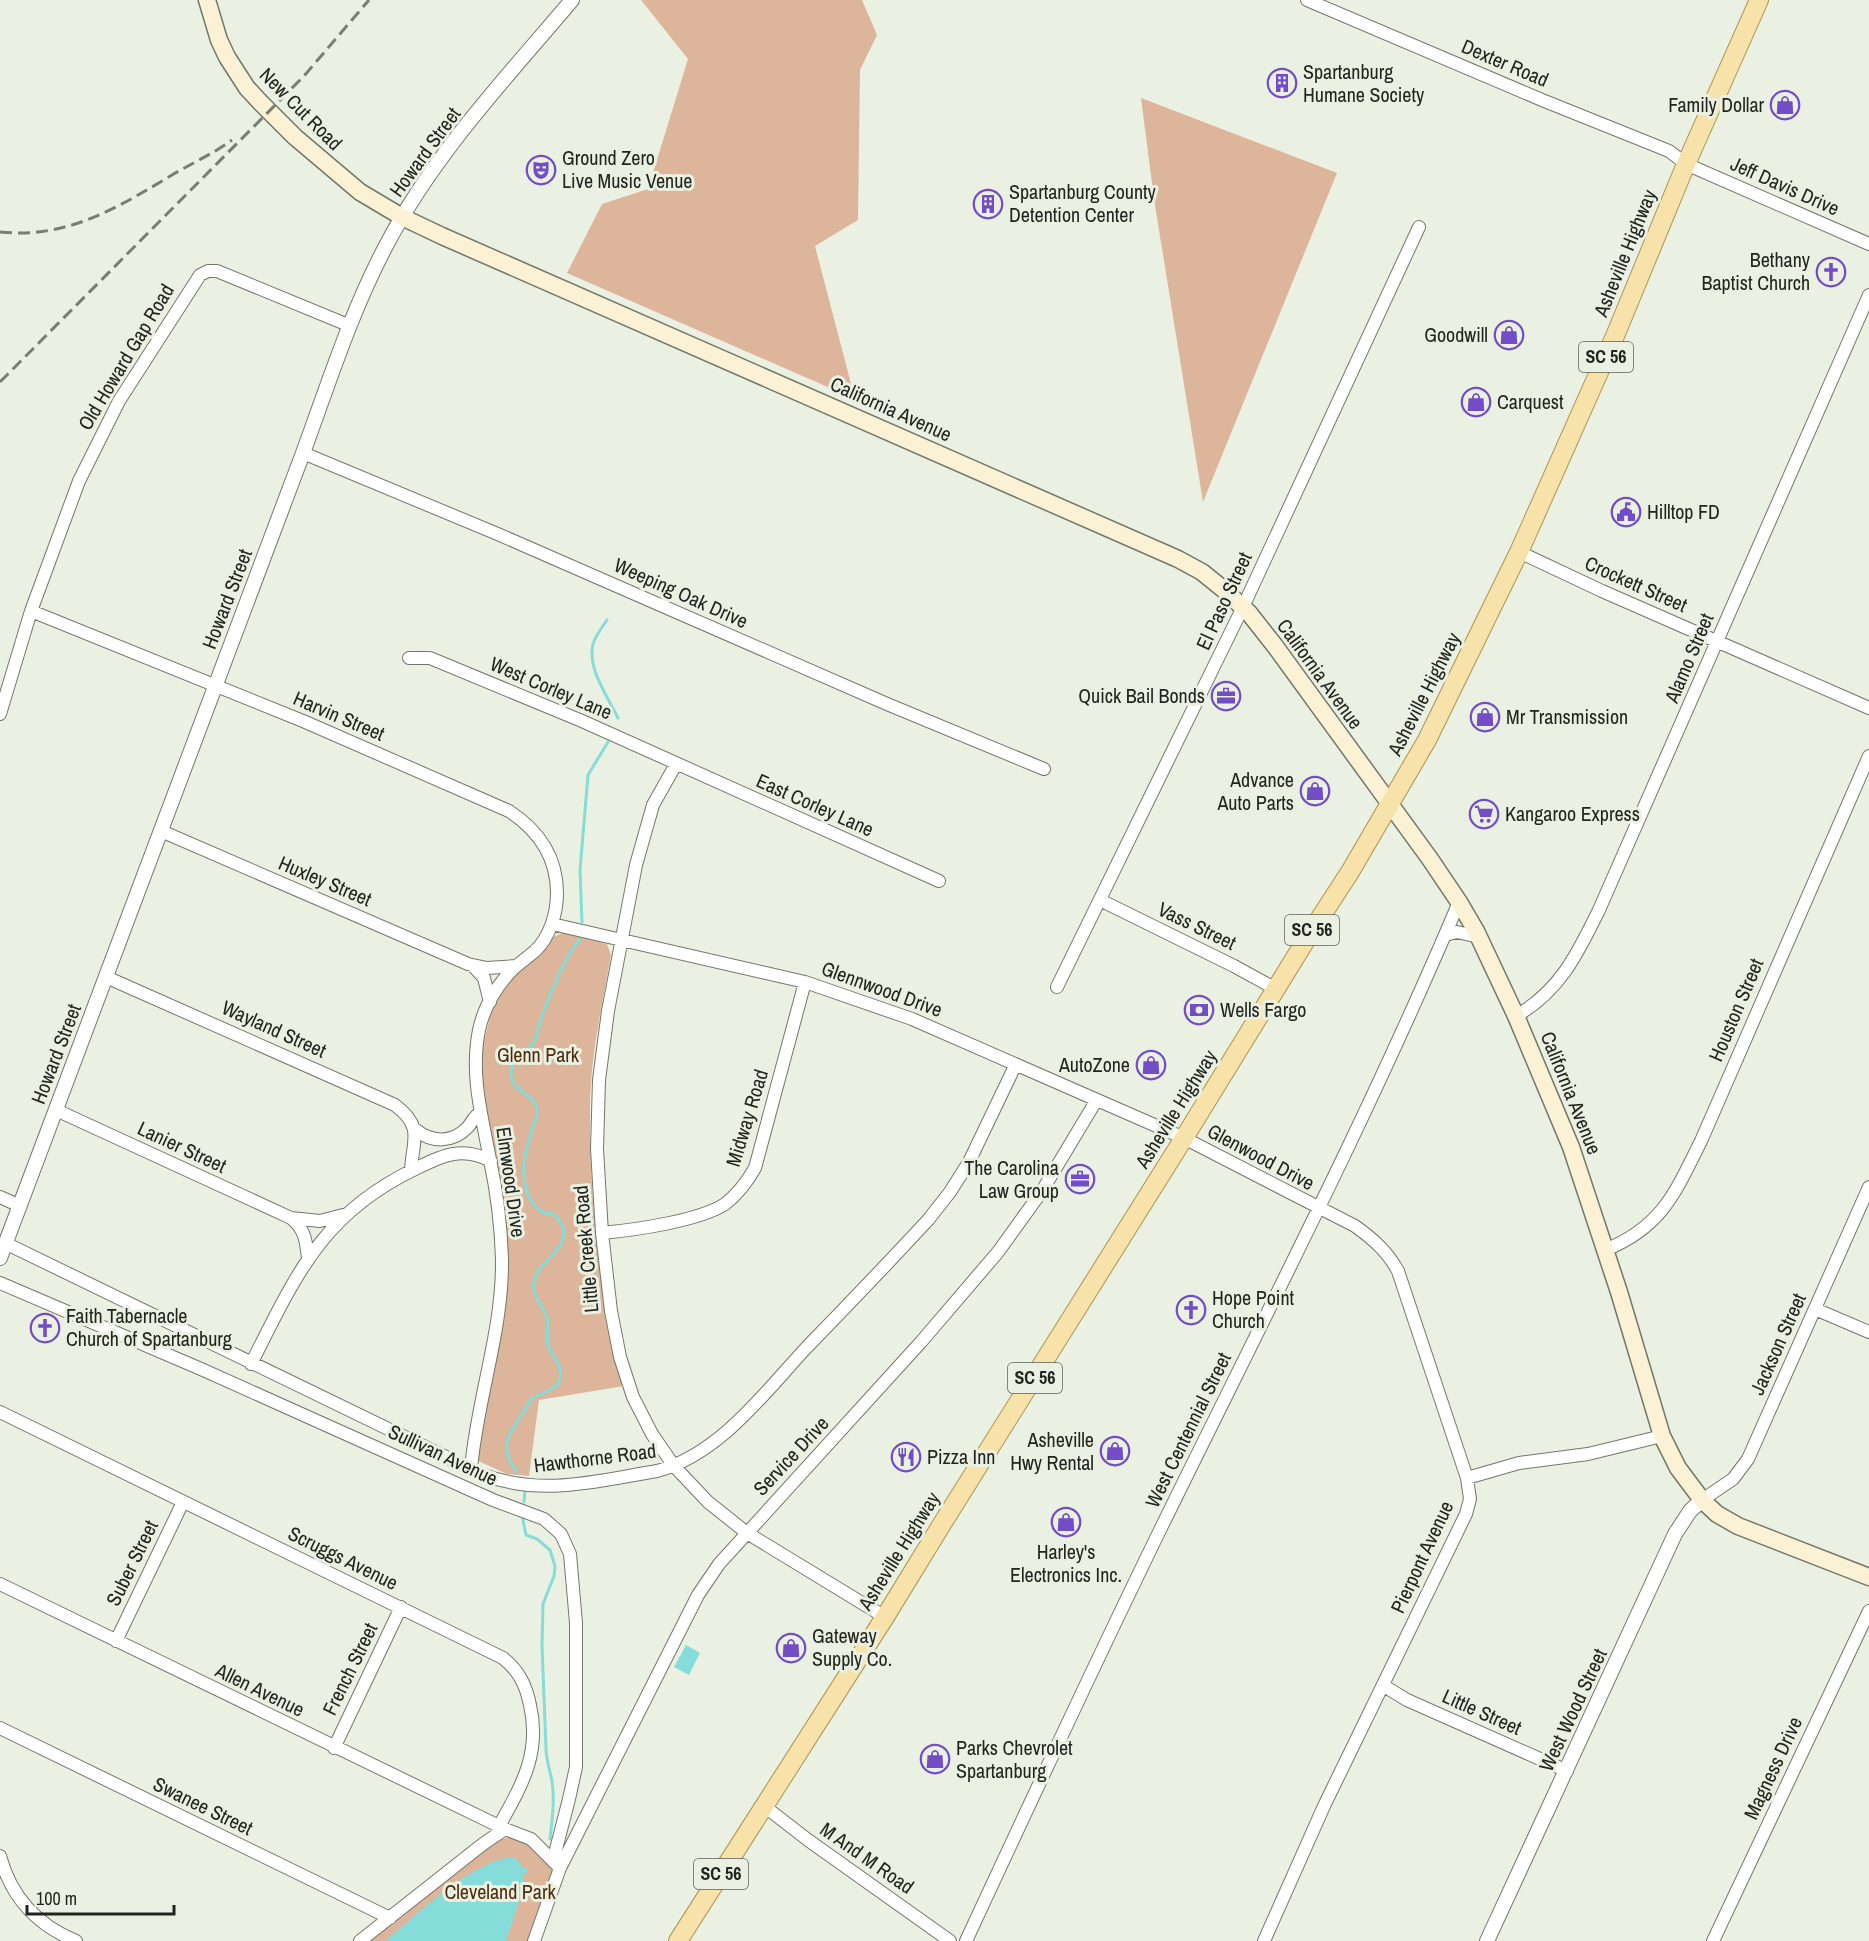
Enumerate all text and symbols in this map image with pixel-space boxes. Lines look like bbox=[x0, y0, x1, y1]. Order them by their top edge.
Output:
street label: Dexter Road bbox=[1458, 32, 1553, 93]
place label: Spartanburg Humane Society bbox=[1303, 58, 1425, 108]
street label: New Cut Road bbox=[254, 61, 349, 156]
building icon: Spartanburg Humane Society bbox=[1266, 67, 1298, 99]
shop icon: Family Dollar bbox=[1769, 89, 1801, 121]
place label: Family Dollar bbox=[1668, 91, 1765, 118]
street label: Howard Street bbox=[383, 101, 467, 202]
place label: Ground Zero Live Music Venue bbox=[562, 144, 692, 194]
street label: Jeff Davis Drive bbox=[1727, 150, 1844, 222]
theatre icon: Ground Zero Live Music Venue bbox=[525, 154, 557, 186]
place label: Spartanburg County Detention Center bbox=[1009, 178, 1157, 228]
street label: Asheville Highway bbox=[1586, 184, 1663, 321]
building icon: Spartanburg County Detention Center bbox=[972, 188, 1004, 220]
place label: Bethany Baptist Church bbox=[1702, 246, 1811, 296]
church icon: Bethany Baptist Church bbox=[1815, 256, 1847, 288]
street label: Old Howard Gap Road bbox=[71, 279, 180, 435]
shop icon: Goodwill bbox=[1493, 319, 1525, 351]
place label: Goodwill bbox=[1424, 321, 1488, 348]
road number: SC 56 bbox=[1579, 342, 1633, 372]
street label: California Avenue bbox=[826, 370, 956, 447]
shop icon: Carquest bbox=[1460, 386, 1492, 418]
place label: Carquest bbox=[1497, 388, 1564, 415]
public building icon: Hilltop FD bbox=[1610, 496, 1642, 528]
place label: Hilltop FD bbox=[1647, 498, 1720, 525]
street label: Howard Street bbox=[195, 545, 258, 653]
street label: El Paso Street bbox=[1189, 547, 1258, 654]
street label: Crockett Street bbox=[1581, 549, 1692, 618]
street label: Weeping Oak Drive bbox=[610, 551, 752, 634]
street label: Alamo Street bbox=[1657, 608, 1720, 708]
street label: California Avenue bbox=[1271, 613, 1370, 734]
street label: Asheville Highway bbox=[1380, 627, 1467, 761]
street label: West Corley Lane bbox=[486, 650, 616, 725]
office icon: Quick Bail Bonds bbox=[1210, 680, 1242, 712]
place label: Quick Bail Bonds bbox=[1078, 682, 1205, 709]
street label: Harvin Street bbox=[289, 684, 389, 747]
shop icon: Mr Transmission bbox=[1469, 701, 1501, 733]
place label: Mr Transmission bbox=[1506, 703, 1628, 730]
place label: Advance Auto Parts bbox=[1216, 766, 1294, 816]
street label: East Corley Lane bbox=[752, 767, 878, 842]
shop icon: Advance Auto Parts bbox=[1299, 775, 1331, 807]
supermarket icon: Kangaroo Express bbox=[1468, 798, 1500, 830]
place label: Kangaroo Express bbox=[1505, 800, 1640, 827]
street label: Huxley Street bbox=[275, 849, 376, 912]
street label: Vass Street bbox=[1154, 895, 1241, 956]
road number: SC 56 bbox=[1285, 915, 1339, 945]
street label: Glennwood Drive bbox=[818, 954, 946, 1023]
street label: Houston Street bbox=[1702, 954, 1770, 1065]
street label: Wayland Street bbox=[218, 994, 331, 1064]
bank icon: Wells Fargo bbox=[1183, 994, 1215, 1026]
place label: Wells Fargo bbox=[1220, 996, 1306, 1023]
street label: Howard Street bbox=[24, 1000, 87, 1108]
street label: California Avenue bbox=[1535, 1027, 1608, 1158]
park label: Glenn Park bbox=[497, 1041, 580, 1068]
street label: Asheville Highway bbox=[1128, 1044, 1223, 1174]
shop icon: AutoZone bbox=[1135, 1049, 1167, 1081]
place label: AutoZone bbox=[1058, 1051, 1130, 1078]
street label: Midway Road bbox=[719, 1066, 774, 1170]
street label: Lanier Street bbox=[134, 1114, 231, 1179]
street label: Glenwood Drive bbox=[1203, 1117, 1319, 1196]
street label: Elmwood Drive bbox=[490, 1125, 533, 1239]
place label: The Carolina Law Group bbox=[964, 1154, 1059, 1204]
office icon: The Carolina Law Group bbox=[1064, 1163, 1096, 1195]
street label: Little Creek Road bbox=[566, 1184, 605, 1314]
place label: Hope Point Church bbox=[1212, 1284, 1295, 1334]
street label: Jackson Street bbox=[1743, 1288, 1812, 1399]
church icon: Hope Point Church bbox=[1175, 1294, 1207, 1326]
place label: Faith Tabernacle Church of Spartanburg bbox=[66, 1302, 232, 1352]
church icon: Faith Tabernacle Church of Spartanburg bbox=[29, 1312, 61, 1344]
street label: West Centennial Street bbox=[1138, 1347, 1237, 1512]
road number: SC 56 bbox=[1008, 1363, 1062, 1393]
street label: Service Drive bbox=[747, 1410, 834, 1501]
street label: Sullivan Avenue bbox=[384, 1418, 502, 1492]
place label: Asheville Hwy Rental bbox=[1010, 1426, 1094, 1476]
shop icon: Asheville Hwy Rental bbox=[1099, 1435, 1131, 1467]
street label: Hawthorne Road bbox=[532, 1437, 658, 1478]
restaurant icon: Pizza Inn bbox=[890, 1441, 922, 1473]
place label: Pizza Inn bbox=[927, 1443, 995, 1470]
street label: Asheville Highway bbox=[851, 1486, 946, 1616]
street label: Pierpont Avenue bbox=[1384, 1496, 1459, 1617]
shop icon: Harley's Electronics Inc. bbox=[1050, 1506, 1082, 1538]
street label: Suber Street bbox=[99, 1515, 164, 1610]
street label: Scruggs Avenue bbox=[284, 1519, 403, 1596]
place label: Harley's Electronics Inc. bbox=[1010, 1538, 1122, 1588]
street label: French Street bbox=[316, 1618, 384, 1719]
place label: Gateway Supply Co. bbox=[812, 1622, 892, 1672]
shop icon: Gateway Supply Co. bbox=[775, 1632, 807, 1664]
street label: West Wood Street bbox=[1532, 1644, 1613, 1776]
street label: Allen Avenue bbox=[210, 1656, 309, 1723]
street label: Little Street bbox=[1438, 1682, 1526, 1741]
street label: Magness Drive bbox=[1737, 1712, 1808, 1823]
place label: Parks Chevrolet Spartanburg bbox=[956, 1734, 1073, 1784]
shop icon: Parks Chevrolet Spartanburg bbox=[919, 1743, 951, 1775]
street label: Swanee Street bbox=[149, 1770, 258, 1841]
street label: M And M Road bbox=[815, 1815, 919, 1900]
road number: SC 56 bbox=[694, 1859, 748, 1889]
scale bar bbox=[27, 1878, 174, 1916]
park label: Cleveland Park bbox=[444, 1878, 556, 1905]
text: 100 m bbox=[36, 1886, 77, 1911]

